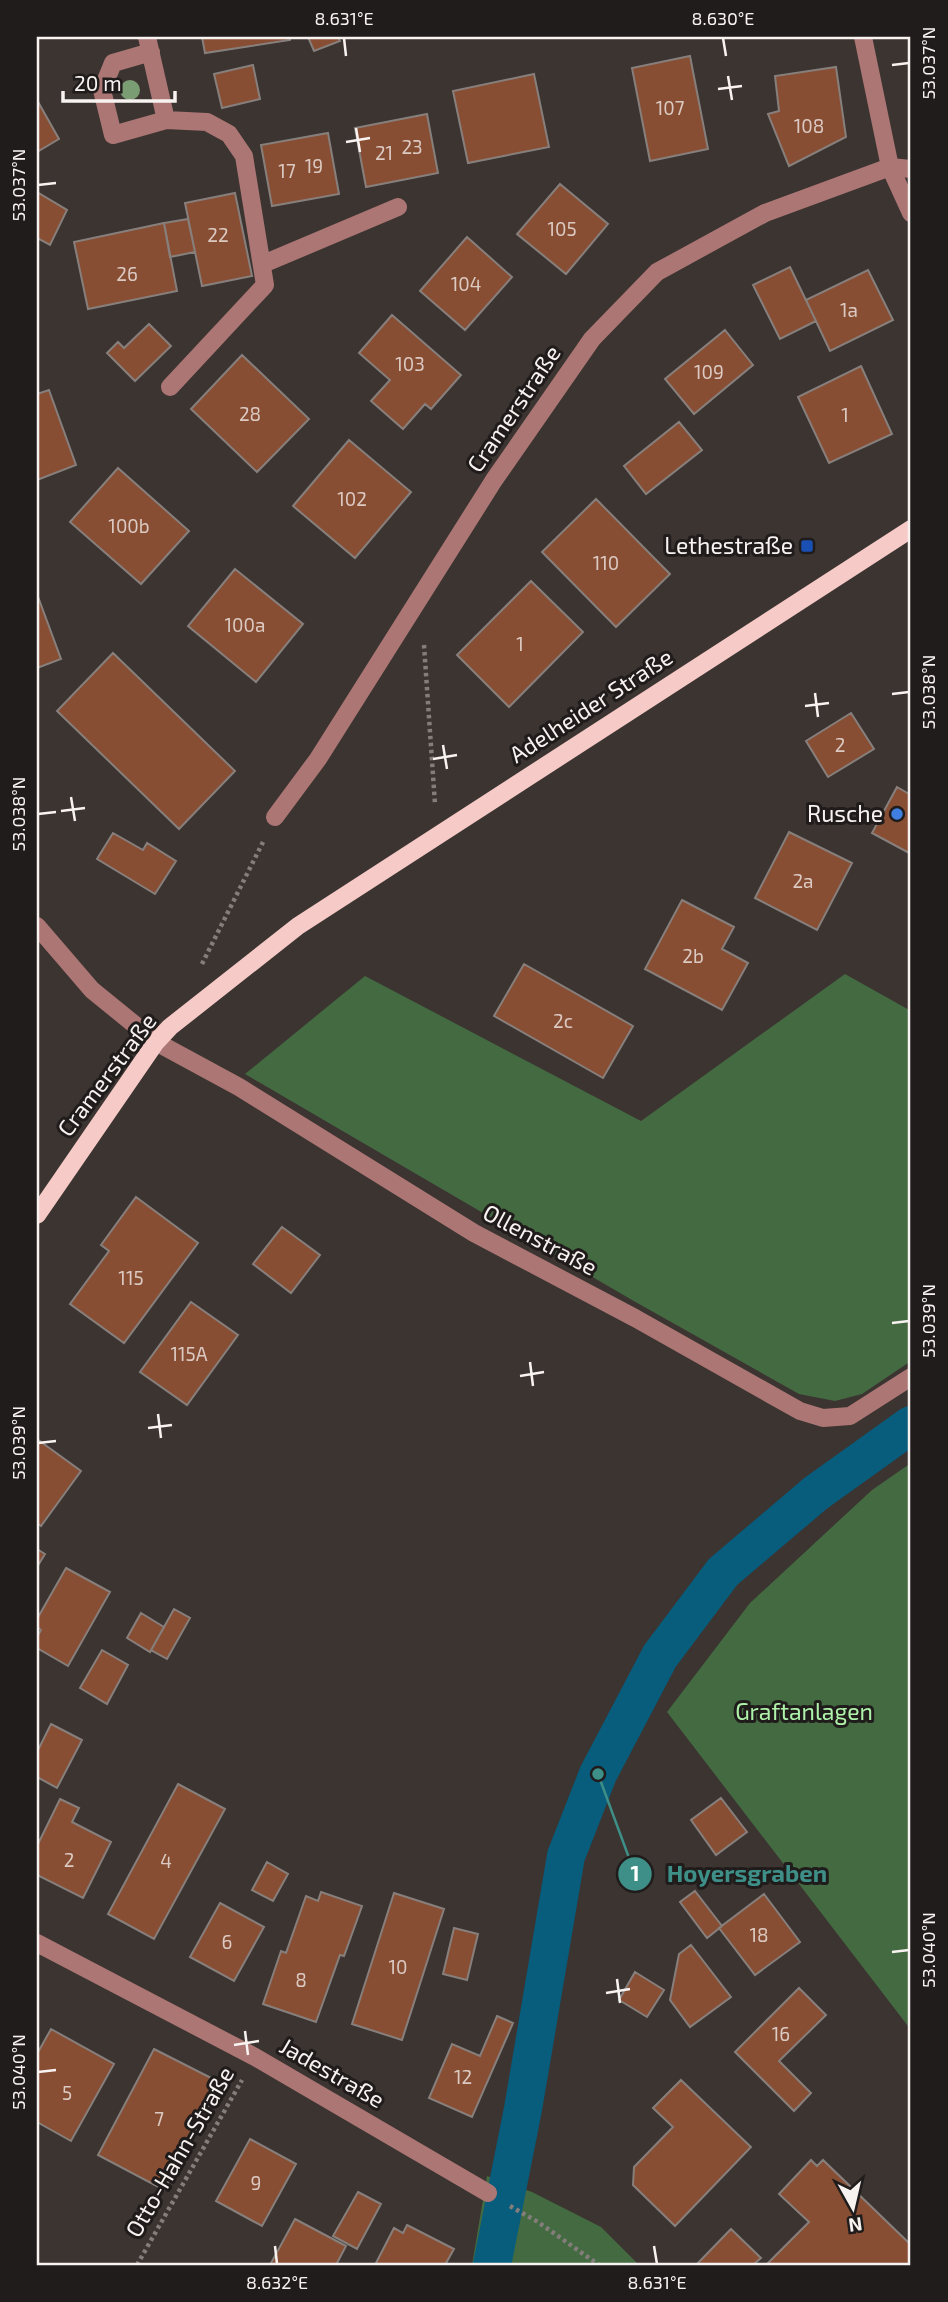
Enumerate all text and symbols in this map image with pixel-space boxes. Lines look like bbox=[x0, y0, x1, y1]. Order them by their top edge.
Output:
text: 8.631°E bbox=[314, 7, 374, 29]
text: 8.630°E bbox=[692, 7, 754, 29]
text: 53.037°N bbox=[917, 26, 939, 100]
scale bar bbox=[63, 60, 175, 104]
text: 20 m bbox=[74, 70, 122, 95]
house number: 107 bbox=[656, 96, 685, 119]
house number: 108 bbox=[794, 114, 824, 137]
house number: 23 bbox=[401, 135, 423, 158]
house number: 21 bbox=[375, 141, 393, 164]
text: 53.037°N bbox=[7, 148, 29, 222]
house number: 19 bbox=[305, 154, 323, 177]
house number: 17 bbox=[278, 159, 296, 182]
house number: 105 bbox=[547, 217, 577, 240]
house number: 22 bbox=[207, 223, 229, 246]
house number: 26 bbox=[116, 262, 138, 285]
house number: 104 bbox=[451, 272, 481, 295]
house number: 1a bbox=[840, 298, 858, 321]
street label: Cramerstraße bbox=[461, 340, 566, 477]
house number: 103 bbox=[395, 352, 425, 375]
house number: 109 bbox=[694, 360, 724, 383]
house number: 28 bbox=[239, 402, 261, 425]
house number: 1 bbox=[841, 403, 849, 426]
house number: 102 bbox=[337, 487, 367, 510]
house number: 100b bbox=[108, 514, 150, 537]
place label: Lethestraße bbox=[664, 531, 793, 559]
marker: Lethestraße bbox=[799, 538, 815, 554]
house number: 110 bbox=[593, 551, 619, 574]
house number: 100a bbox=[225, 613, 265, 636]
house number: 1 bbox=[516, 632, 524, 655]
street label: Adelheider Straße bbox=[504, 642, 677, 768]
text: 53.038°N bbox=[917, 655, 939, 729]
house number: 2 bbox=[835, 733, 845, 756]
text: 53.038°N bbox=[7, 777, 29, 851]
place label: Rusche bbox=[807, 799, 883, 827]
marker: Rusche bbox=[889, 806, 905, 822]
house number: 2a bbox=[792, 869, 814, 892]
house number: 2b bbox=[682, 944, 704, 967]
street label: Cramerstraße bbox=[51, 1007, 162, 1141]
house number: 2c bbox=[553, 1009, 573, 1032]
street label: Ollenstraße bbox=[479, 1197, 602, 1281]
house number: 115 bbox=[118, 1266, 144, 1289]
text: 53.039°N bbox=[917, 1284, 939, 1358]
house number: 115A bbox=[170, 1342, 208, 1365]
text: 53.039°N bbox=[7, 1406, 29, 1480]
park label: Graftanlagen bbox=[735, 1697, 873, 1725]
house number: 2 bbox=[64, 1848, 74, 1871]
house number: 4 bbox=[160, 1849, 172, 1872]
callout: Hoyersgraben bbox=[618, 1852, 841, 1897]
text: Hoyersgraben bbox=[667, 1858, 827, 1887]
text: 1 bbox=[630, 1860, 640, 1885]
text: 53.040°N bbox=[917, 1912, 939, 1988]
house number: 18 bbox=[749, 1923, 769, 1946]
house number: 6 bbox=[222, 1930, 232, 1953]
house number: 10 bbox=[388, 1955, 408, 1978]
house number: 8 bbox=[295, 1968, 307, 1991]
house number: 16 bbox=[772, 2022, 790, 2045]
street label: Jadestraße bbox=[275, 2031, 390, 2113]
text: 53.040°N bbox=[7, 2034, 29, 2110]
street label: Otto-Hahn-Straße bbox=[119, 2061, 239, 2242]
house number: 12 bbox=[454, 2065, 472, 2088]
house number: 5 bbox=[62, 2081, 72, 2104]
house number: 7 bbox=[154, 2107, 164, 2130]
house number: 9 bbox=[251, 2171, 261, 2194]
north arrow bbox=[818, 2172, 888, 2242]
text: N bbox=[847, 2213, 864, 2238]
text: 8.632°E bbox=[246, 2271, 308, 2293]
text: 8.631°E bbox=[627, 2271, 687, 2293]

